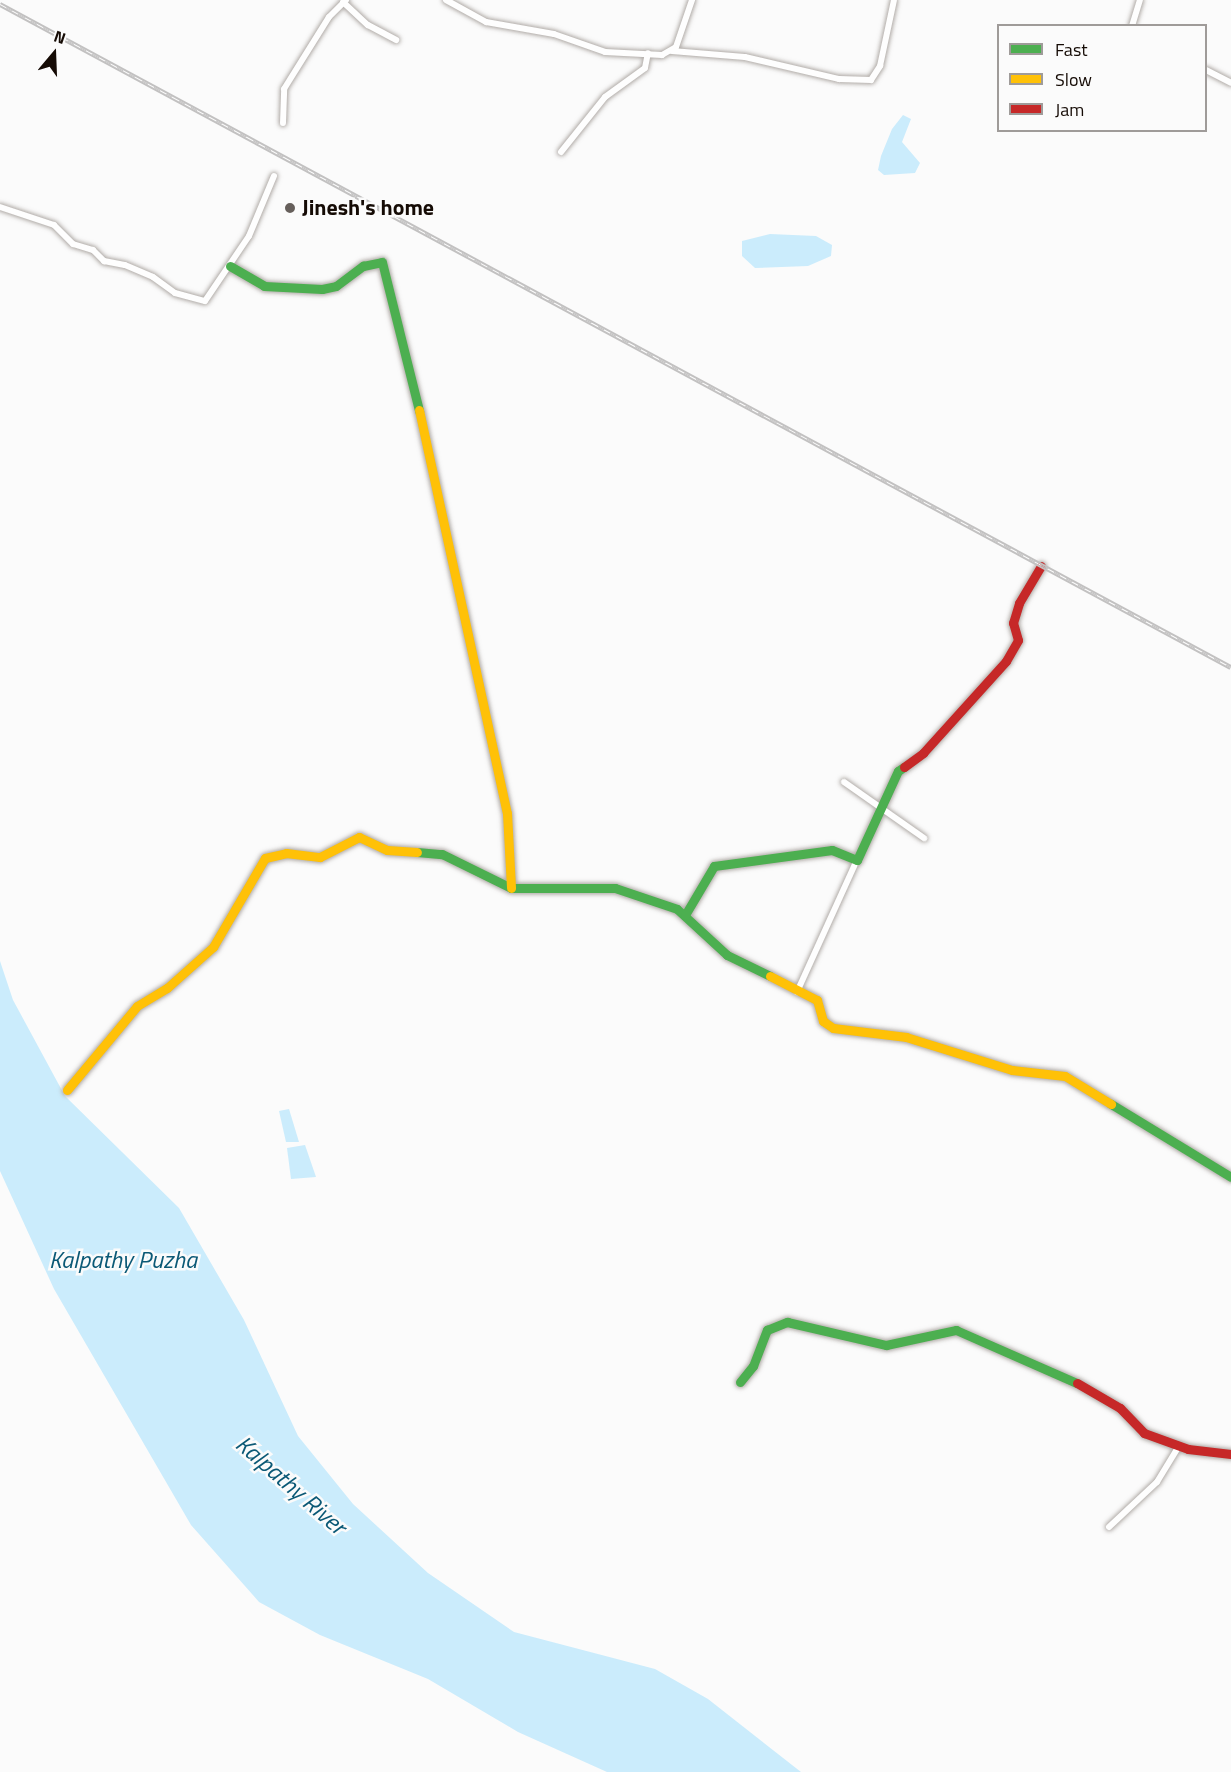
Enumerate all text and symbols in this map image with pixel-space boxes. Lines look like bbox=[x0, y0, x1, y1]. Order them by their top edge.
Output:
north arrow bbox=[24, 24, 84, 84]
text: N bbox=[51, 24, 69, 50]
legend bbox=[997, 24, 1207, 132]
text: Fast bbox=[1055, 36, 1088, 63]
text: Slow bbox=[1055, 66, 1092, 93]
text: Jam bbox=[1055, 96, 1084, 123]
place label: Jinesh's home bbox=[302, 195, 434, 221]
marker: Jinesh's home bbox=[283, 201, 297, 215]
water label: Kalpathy Puzha bbox=[49, 1246, 197, 1274]
water label: Kalpathy River bbox=[230, 1429, 352, 1541]

